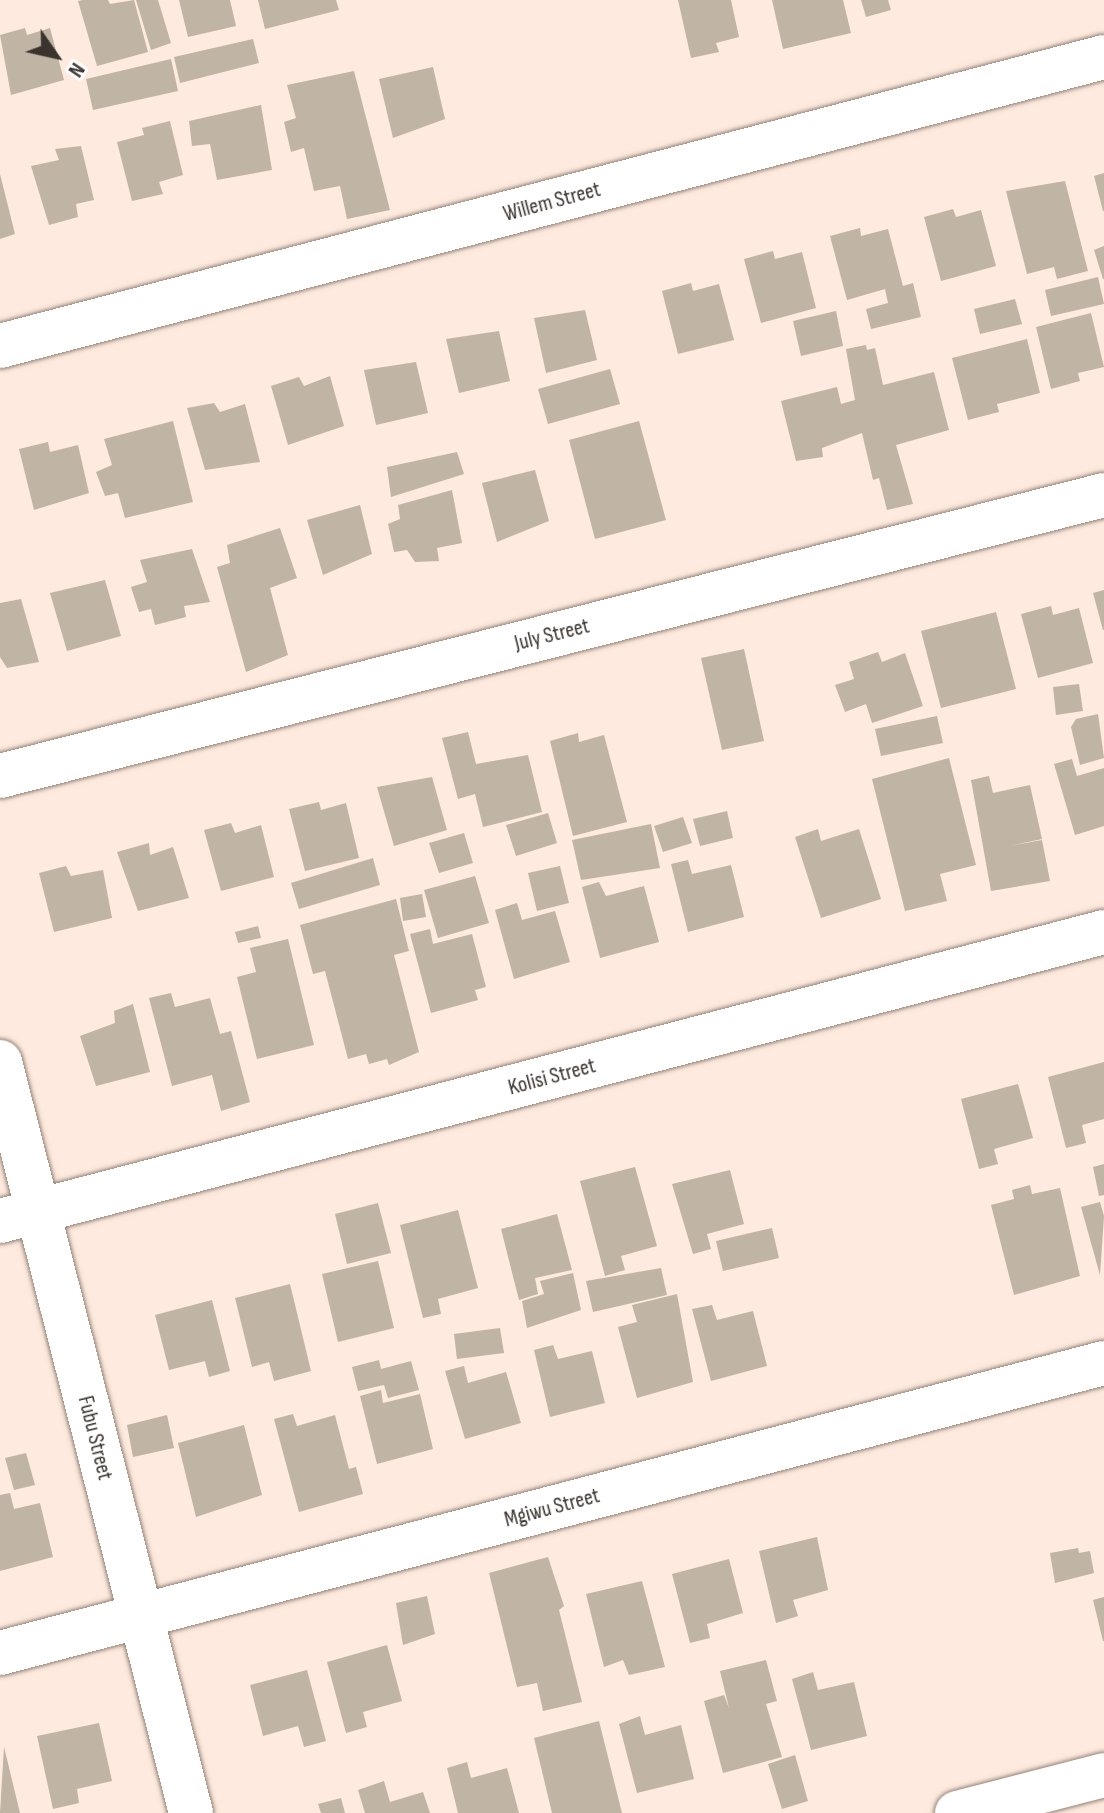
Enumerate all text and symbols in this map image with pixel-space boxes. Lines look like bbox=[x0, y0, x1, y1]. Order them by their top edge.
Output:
north arrow bbox=[16, 16, 96, 96]
text: N bbox=[62, 57, 91, 82]
street label: Willem Street bbox=[501, 176, 603, 228]
street label: July Street bbox=[512, 613, 592, 657]
street label: Kolisi Street bbox=[505, 1053, 599, 1101]
street label: Fubu Street bbox=[72, 1393, 118, 1483]
street label: Mgiwu Street bbox=[502, 1483, 602, 1533]

